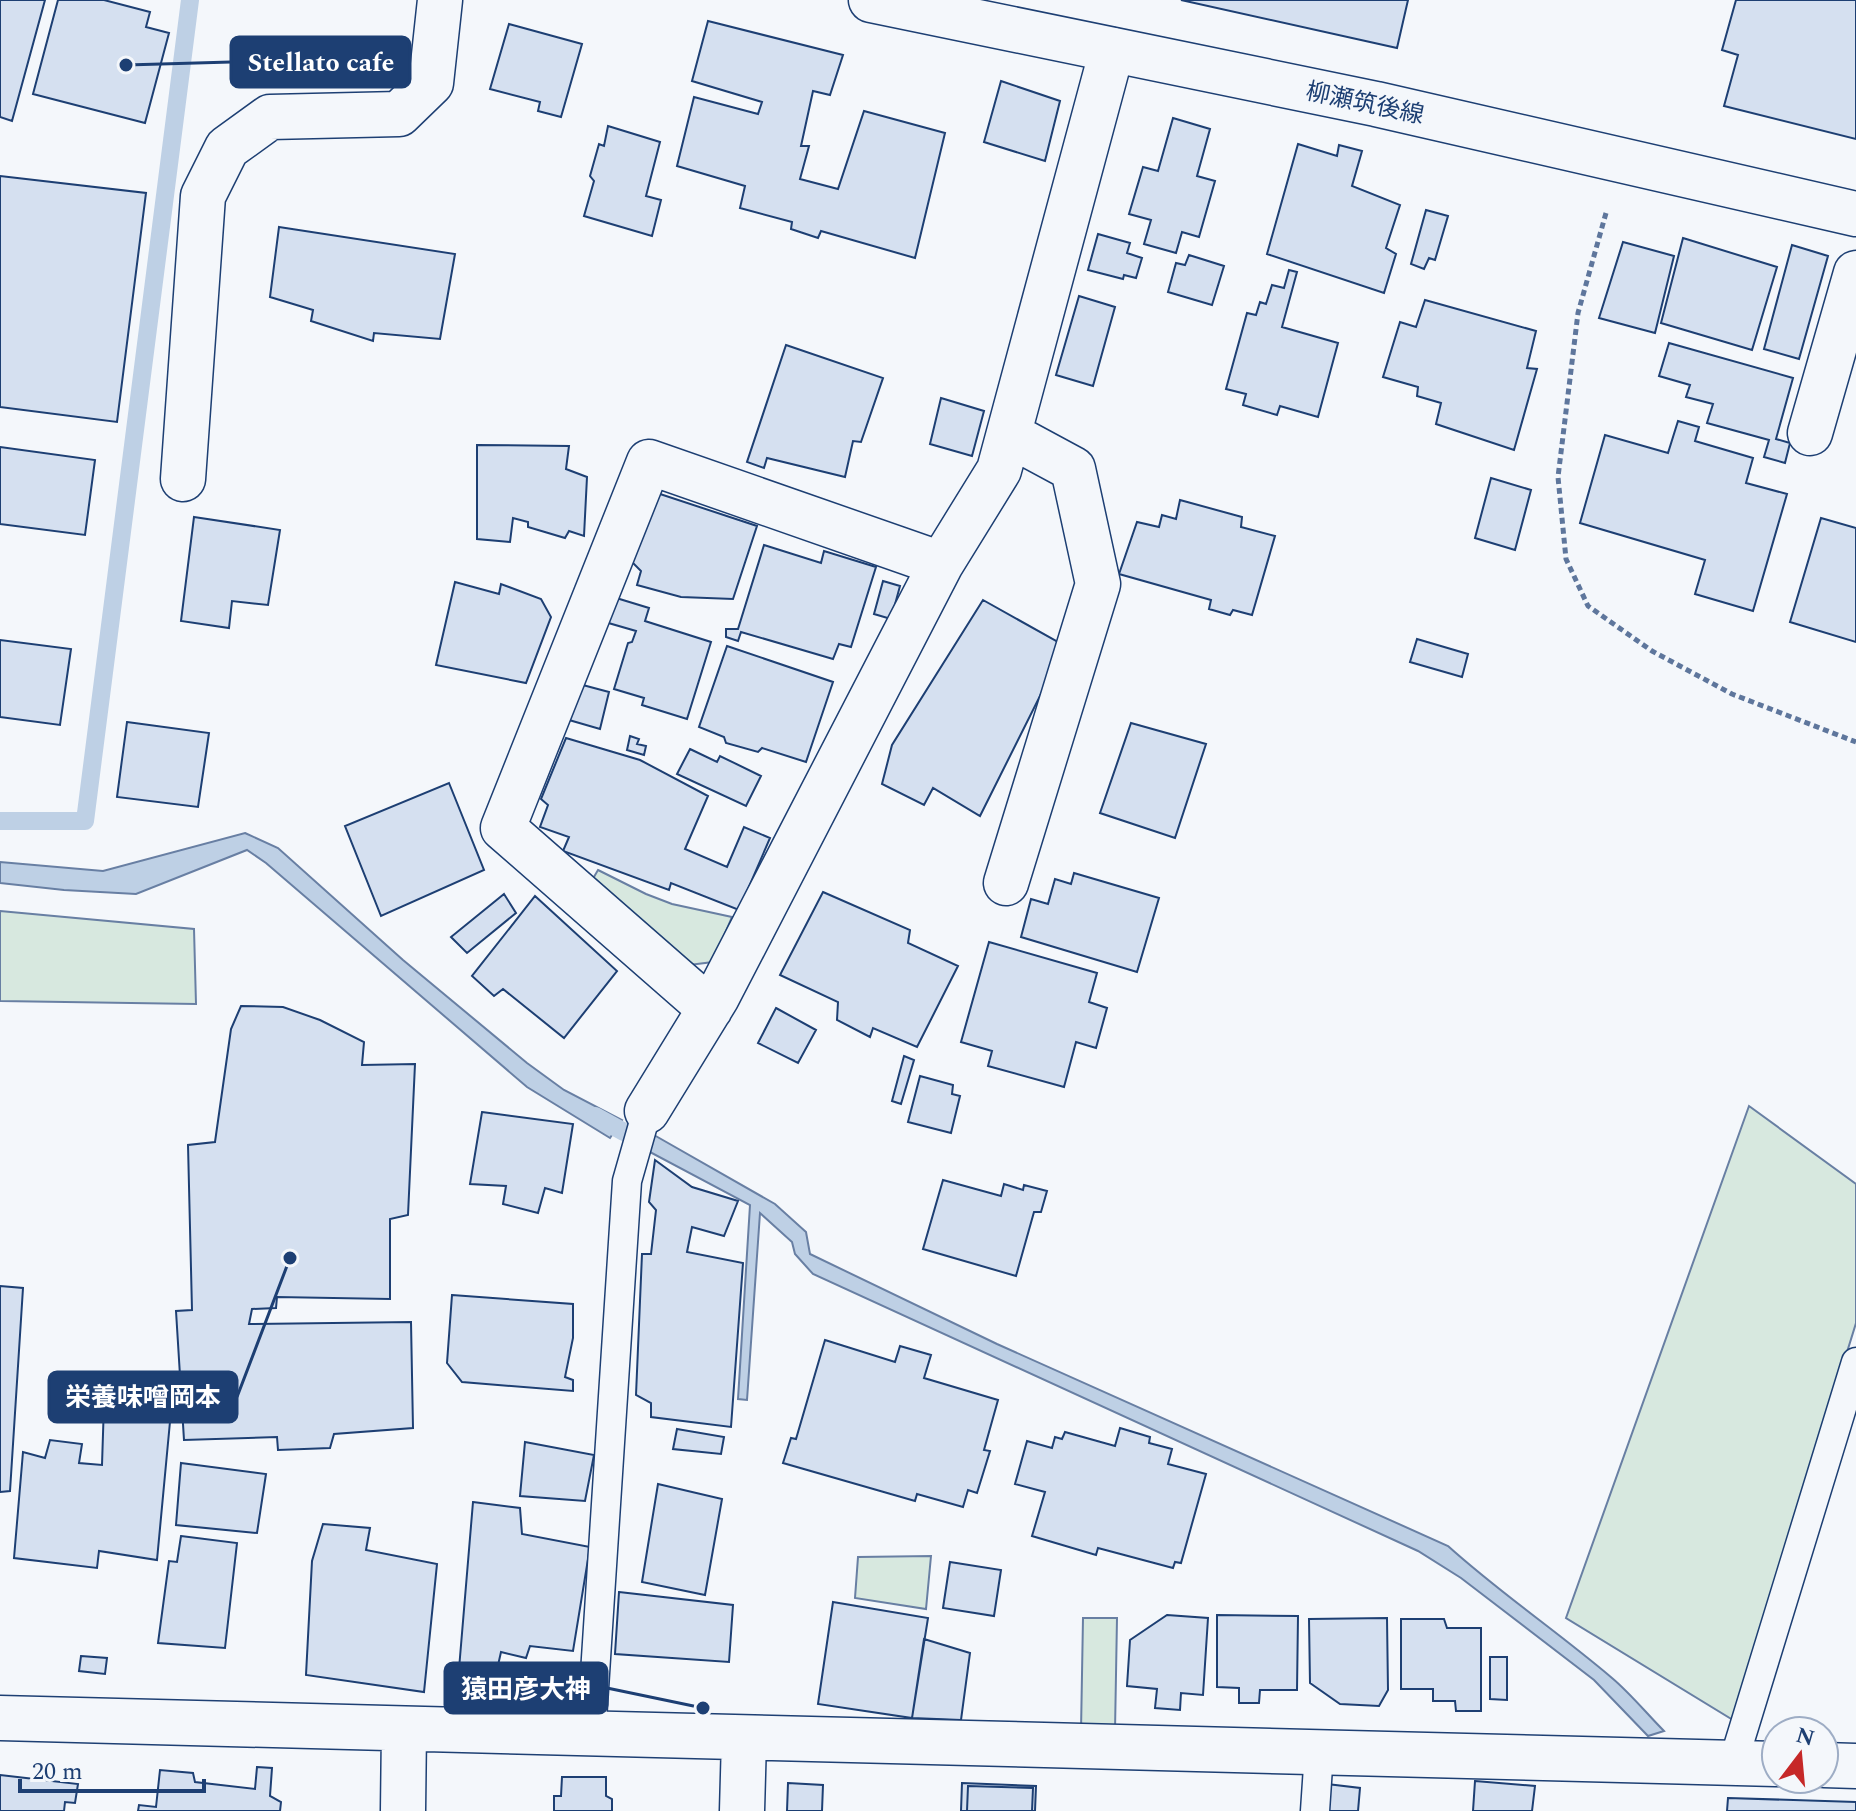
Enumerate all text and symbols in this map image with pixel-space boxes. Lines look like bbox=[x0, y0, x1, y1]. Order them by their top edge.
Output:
callout: Stellato cafe bbox=[231, 37, 410, 87]
text: Stellato cafe bbox=[248, 43, 394, 83]
street label: 柳瀬筑後線 bbox=[1302, 74, 1427, 134]
callout: 栄養味噌岡本 bbox=[49, 1372, 237, 1422]
text: 栄養味噌岡本 bbox=[65, 1378, 221, 1418]
callout: 猿田彦大神 bbox=[445, 1663, 607, 1713]
text: 猿田彦大神 bbox=[461, 1670, 591, 1710]
north arrow bbox=[1760, 1715, 1840, 1795]
text: N bbox=[1792, 1719, 1818, 1756]
scale bar bbox=[20, 1743, 204, 1793]
text: 20 m bbox=[32, 1754, 83, 1790]

